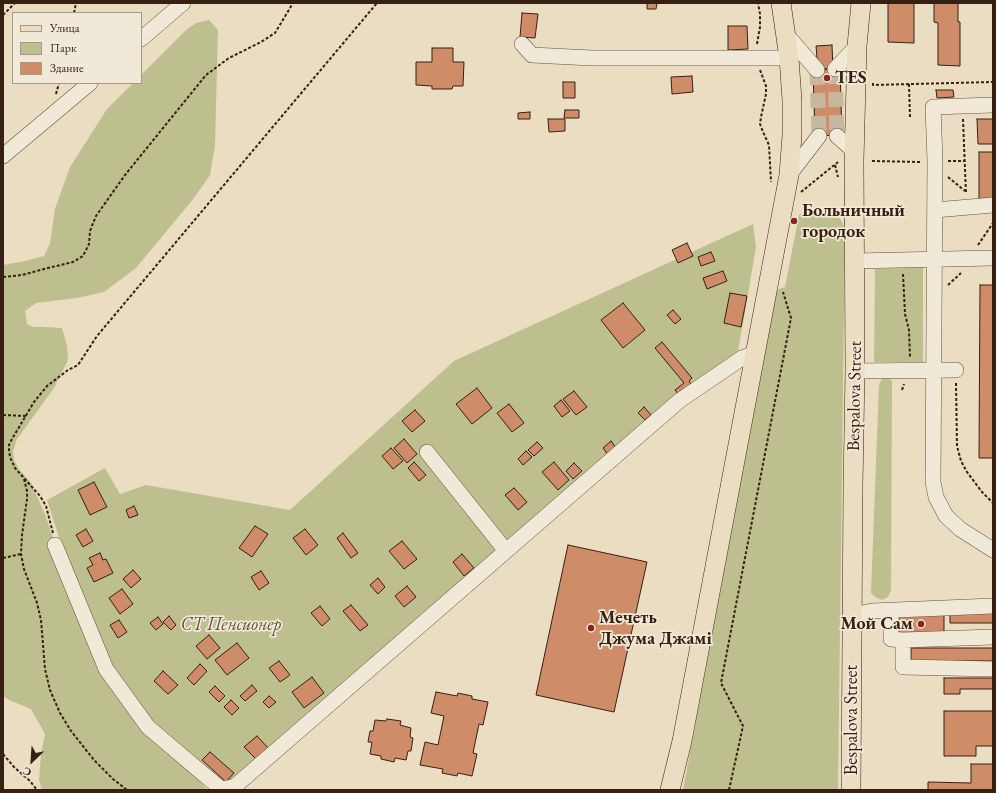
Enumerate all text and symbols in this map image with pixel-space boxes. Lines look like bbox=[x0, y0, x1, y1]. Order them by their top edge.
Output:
legend bbox=[12, 12, 142, 84]
text: Улица bbox=[50, 20, 80, 36]
text: Парк bbox=[50, 40, 77, 56]
text: Здание bbox=[50, 60, 84, 76]
place label: TES bbox=[835, 67, 867, 89]
marker: TES bbox=[822, 73, 832, 83]
place label: Больничный городок bbox=[802, 200, 905, 242]
marker: Больничный городок bbox=[789, 216, 799, 226]
street label: Bespalova Street bbox=[843, 341, 867, 451]
place label: Мечеть Джума Джамі bbox=[599, 607, 712, 650]
place label: Мой Сам bbox=[840, 613, 913, 635]
park label: СТ Пенсионер bbox=[181, 614, 281, 636]
marker: Мой Сам bbox=[916, 619, 926, 629]
marker: Мечеть Джума Джамі bbox=[586, 623, 596, 633]
street label: Bespalova Street bbox=[841, 665, 863, 775]
north arrow bbox=[12, 741, 52, 781]
text: С bbox=[20, 764, 33, 780]

